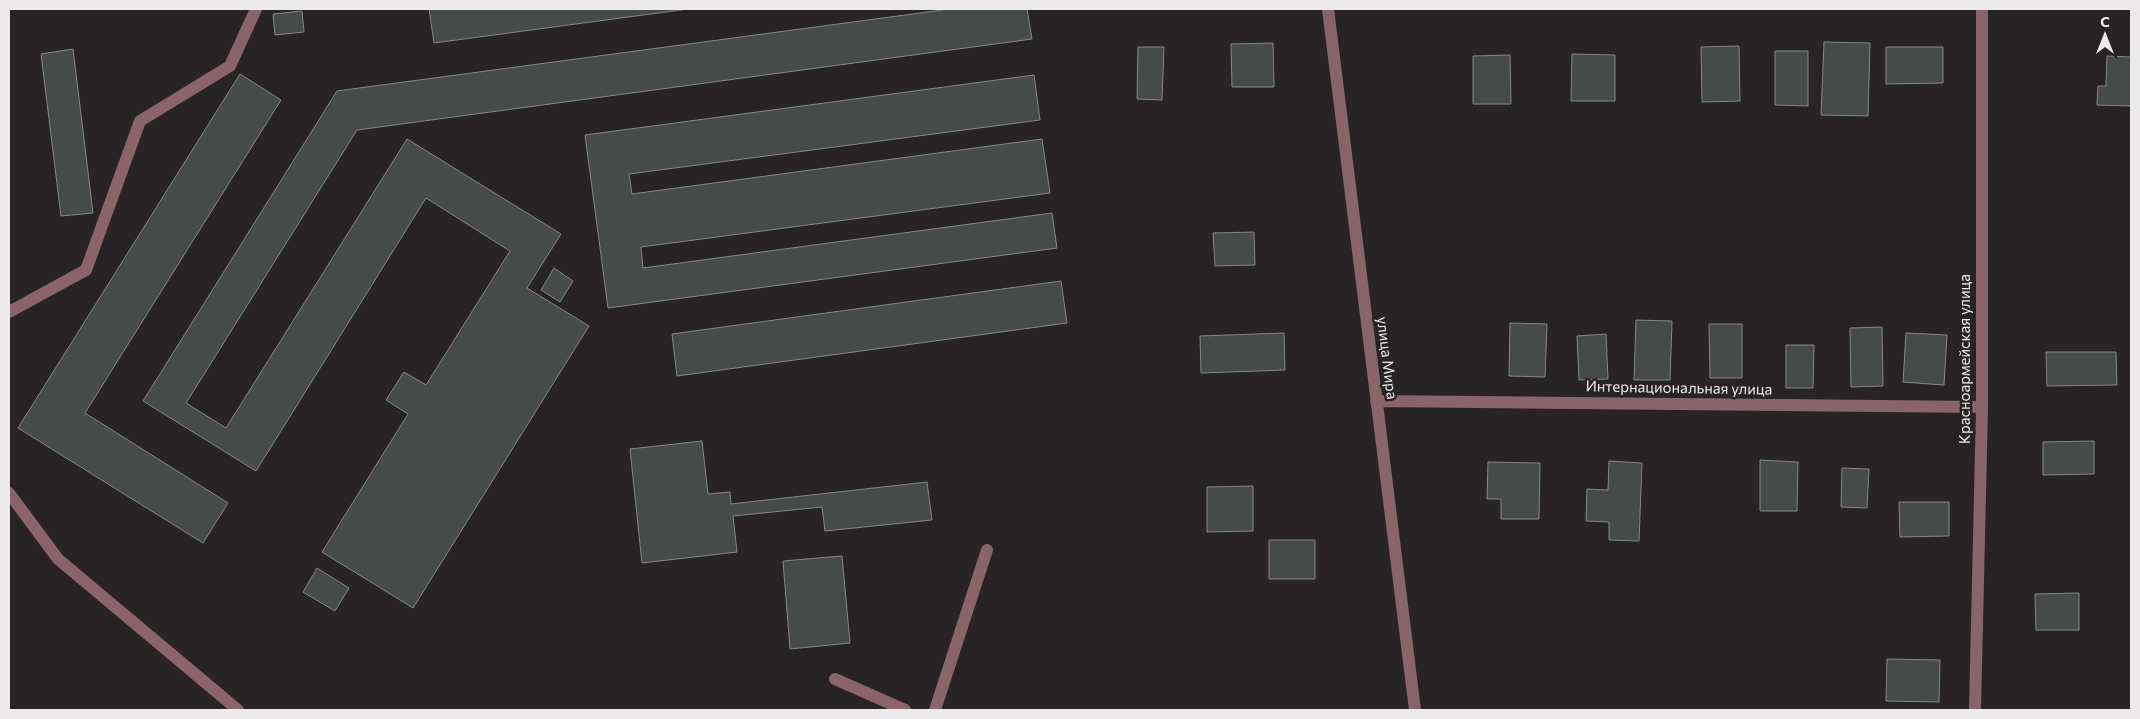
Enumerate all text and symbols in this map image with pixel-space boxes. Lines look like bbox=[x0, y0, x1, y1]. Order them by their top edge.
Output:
north arrow bbox=[2080, 10, 2130, 60]
text: С bbox=[2100, 13, 2110, 30]
street label: Красноармейская улица bbox=[1955, 274, 1973, 444]
street label: улица Мира bbox=[1374, 315, 1402, 400]
street label: Интернациональная улица bbox=[1585, 376, 1773, 398]

